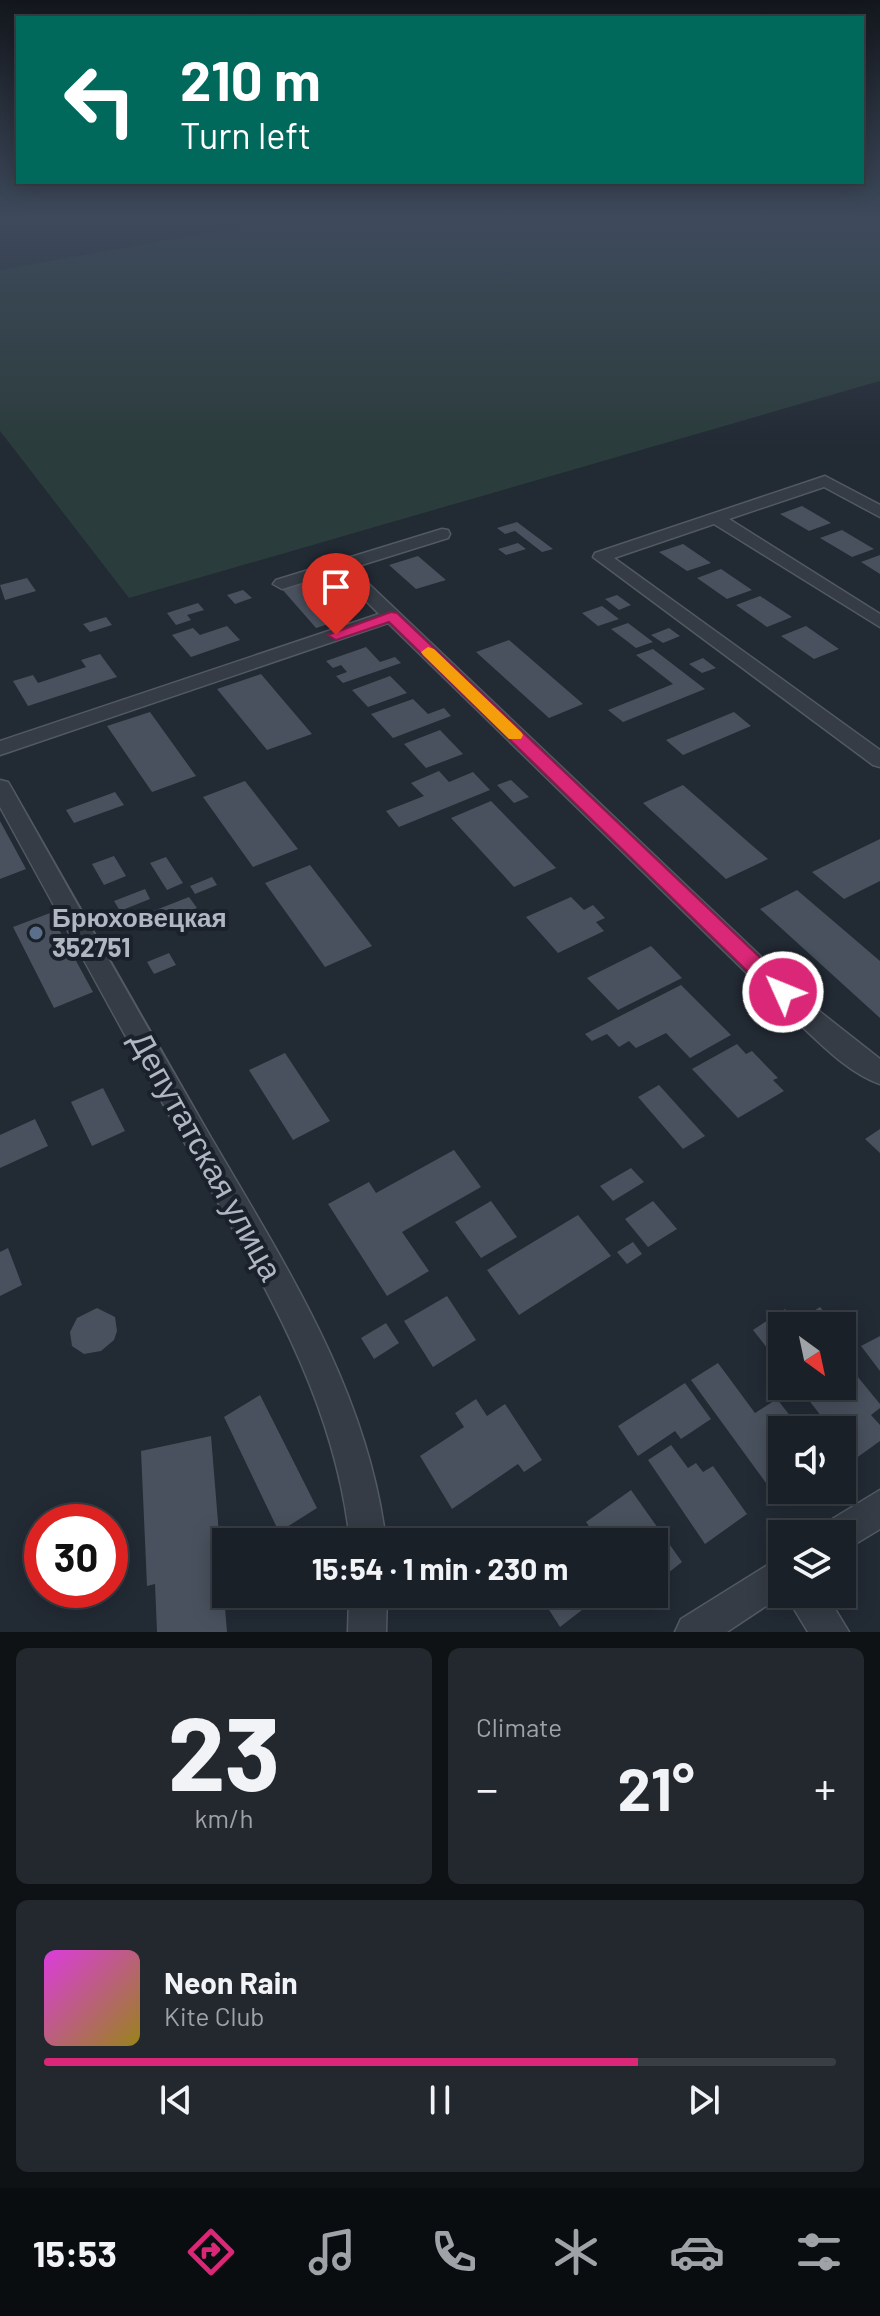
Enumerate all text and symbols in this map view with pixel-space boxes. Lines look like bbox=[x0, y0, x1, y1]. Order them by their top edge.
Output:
text: 210 m bbox=[180, 45, 321, 112]
icon: left bbox=[48, 48, 152, 152]
text: Turn left bbox=[180, 113, 311, 156]
pin bbox=[302, 553, 370, 635]
icon: arrive bbox=[314, 565, 358, 609]
place label: Брюховецкая 352751 bbox=[52, 901, 227, 962]
marker: Брюховецкая 352751 bbox=[27, 924, 45, 942]
position arrow bbox=[741, 950, 825, 1034]
street label: Депутатская улица bbox=[123, 1024, 292, 1287]
north arrow bbox=[768, 1312, 856, 1400]
map controls bbox=[768, 1312, 856, 1608]
button: sound bbox=[768, 1416, 856, 1504]
speed limit sign: 30 bbox=[24, 1504, 128, 1608]
button: layers bbox=[768, 1520, 856, 1608]
text: 15:54 · 1 min · 230 m bbox=[312, 1550, 568, 1586]
text: 23 bbox=[168, 1687, 280, 1812]
text: Climate bbox=[476, 1711, 562, 1742]
text: 21° bbox=[617, 1751, 695, 1823]
text: − bbox=[476, 1761, 498, 1814]
text: + bbox=[814, 1761, 836, 1814]
text: km/h bbox=[195, 1802, 253, 1833]
text: Neon Rain bbox=[164, 1964, 298, 2000]
text: Kite Club bbox=[164, 2000, 265, 2031]
icon: previous bbox=[154, 2078, 198, 2122]
icon: pause bbox=[418, 2078, 462, 2122]
icon: next bbox=[682, 2078, 726, 2122]
icon: directions bbox=[183, 2224, 239, 2280]
icon: music bbox=[304, 2224, 360, 2280]
icon: phone bbox=[426, 2224, 482, 2280]
icon: climate bbox=[548, 2224, 604, 2280]
icon: car bbox=[669, 2224, 725, 2280]
icon: filters bbox=[791, 2224, 847, 2280]
text: 15:53 bbox=[33, 2231, 117, 2274]

